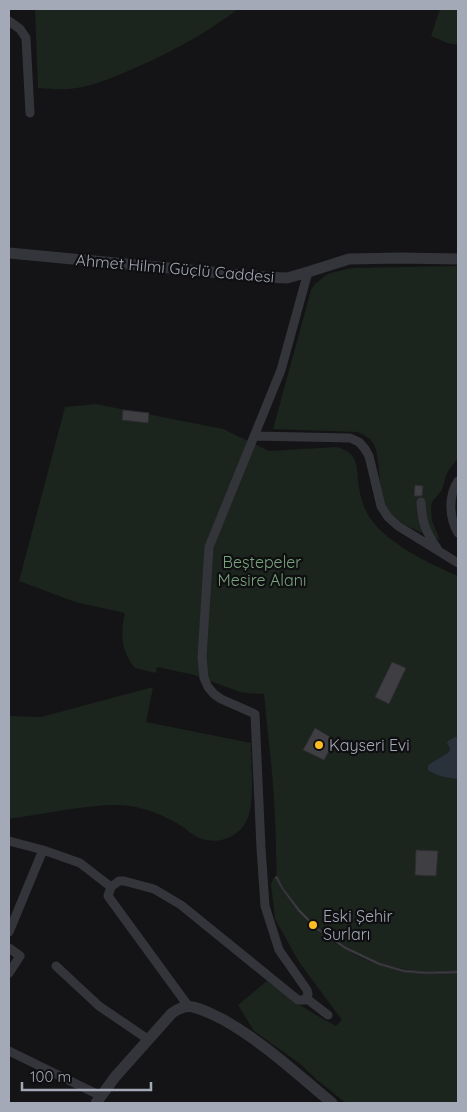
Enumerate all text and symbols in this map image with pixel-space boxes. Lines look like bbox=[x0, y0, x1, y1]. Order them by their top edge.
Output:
street label: Ahmet Hilmi Güçlü Caddesi bbox=[75, 249, 275, 287]
park label: Beştepeler Mesire Alanı bbox=[218, 552, 306, 590]
place label: Kayseri Evi bbox=[329, 735, 410, 755]
marker: Kayseri Evi bbox=[313, 739, 325, 751]
place label: Eski Şehir Surları bbox=[323, 906, 393, 944]
marker: Eski Şehir Surları bbox=[307, 919, 319, 931]
scale bar bbox=[22, 1060, 151, 1092]
text: 100 m bbox=[30, 1067, 71, 1086]

